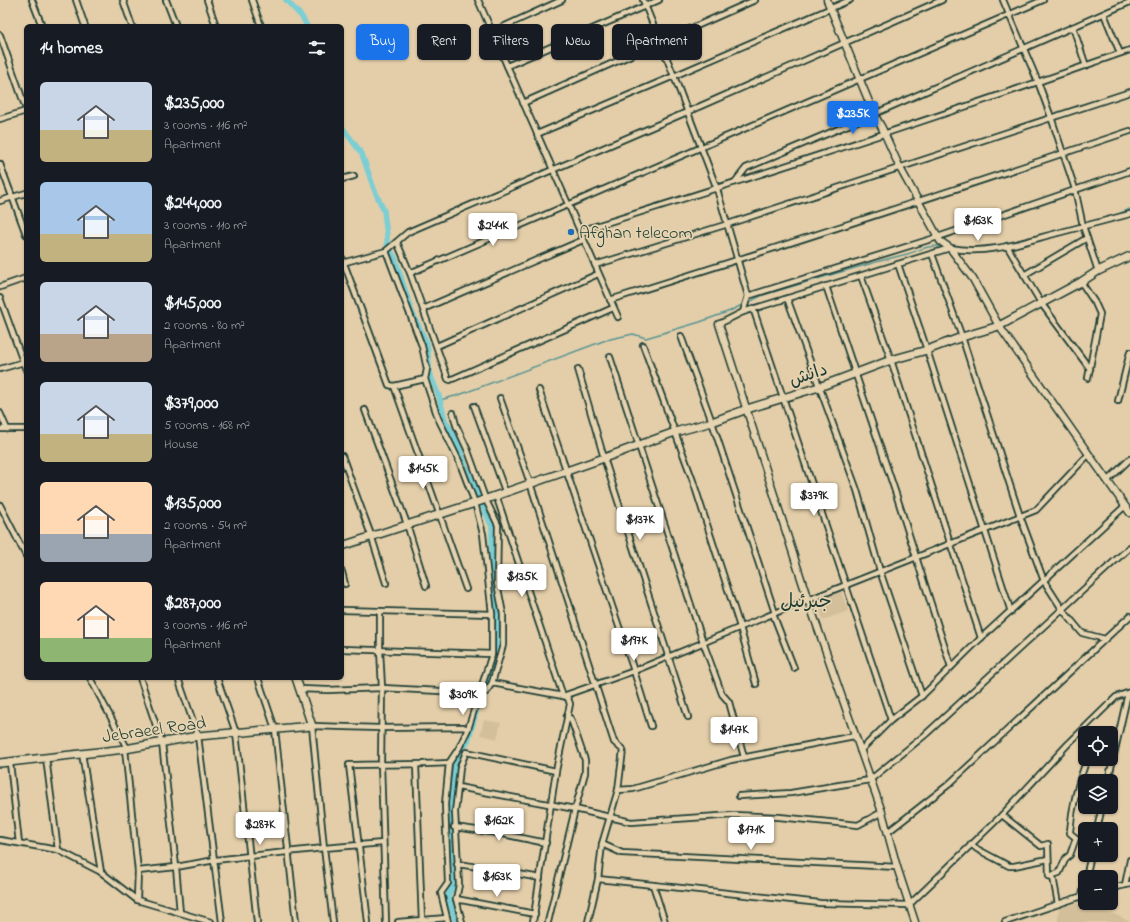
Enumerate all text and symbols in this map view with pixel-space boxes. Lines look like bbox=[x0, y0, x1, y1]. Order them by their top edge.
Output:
chip: Buy bbox=[356, 24, 409, 60]
chip: Rent bbox=[417, 24, 471, 60]
chip: Filters bbox=[479, 24, 543, 60]
chip: New bbox=[551, 24, 604, 60]
chip: Apartment bbox=[612, 24, 702, 60]
text: 14 homes bbox=[40, 36, 103, 61]
icon: filters bbox=[306, 37, 328, 59]
text: $235,000 bbox=[164, 91, 224, 116]
icon: home bbox=[72, 98, 120, 146]
pin: $235K bbox=[825, 101, 881, 135]
text: $235K bbox=[836, 104, 870, 123]
text: 3 rooms · 116 m² bbox=[164, 116, 247, 135]
text: Apartment bbox=[164, 135, 221, 154]
text: $244,000 bbox=[164, 191, 222, 216]
icon: home bbox=[72, 198, 120, 246]
pin: $163K bbox=[950, 208, 1006, 242]
text: $163K bbox=[963, 211, 993, 230]
pin: $244K bbox=[465, 213, 521, 247]
text: 3 rooms · 110 m² bbox=[164, 216, 247, 235]
text: $244K bbox=[477, 216, 509, 235]
place label: Afghan telecom bbox=[579, 221, 692, 248]
marker: Afghan telecom bbox=[566, 227, 576, 237]
text: Apartment bbox=[164, 235, 221, 254]
text: $145,000 bbox=[164, 291, 221, 316]
icon: home bbox=[72, 298, 120, 346]
text: 2 rooms · 80 m² bbox=[164, 316, 245, 335]
text: Apartment bbox=[164, 335, 221, 354]
street label: دانش bbox=[786, 357, 831, 395]
text: $379,000 bbox=[164, 391, 218, 416]
icon: home bbox=[72, 398, 120, 446]
text: 5 rooms · 168 m² bbox=[164, 416, 250, 435]
text: House bbox=[164, 435, 198, 454]
pin: $145K bbox=[395, 456, 451, 490]
text: $145K bbox=[407, 459, 439, 478]
pin: $379K bbox=[786, 483, 842, 517]
text: $379K bbox=[800, 486, 828, 505]
text: $135,000 bbox=[164, 491, 221, 516]
icon: home bbox=[72, 498, 120, 546]
pin: $137K bbox=[612, 507, 668, 541]
text: $137K bbox=[625, 510, 655, 529]
text: 2 rooms · 54 m² bbox=[164, 516, 247, 535]
text: Apartment bbox=[164, 535, 221, 554]
pin: $135K bbox=[494, 564, 550, 598]
text: $135K bbox=[506, 567, 538, 586]
district label: جبرئیل bbox=[780, 589, 832, 616]
text: $287,000 bbox=[164, 591, 221, 616]
icon: home bbox=[72, 598, 120, 646]
text: 3 rooms · 116 m² bbox=[164, 616, 247, 635]
pin: $197K bbox=[606, 628, 662, 662]
text: $197K bbox=[620, 631, 648, 650]
text: Apartment bbox=[164, 635, 221, 654]
pin: $309K bbox=[435, 682, 491, 716]
text: $309K bbox=[448, 685, 478, 704]
street label: Jebraeel Road bbox=[101, 711, 208, 751]
pin: $147K bbox=[706, 717, 762, 751]
text: $147K bbox=[719, 720, 749, 739]
map controls bbox=[1078, 726, 1118, 910]
button: locate bbox=[1078, 726, 1118, 766]
button: layers bbox=[1078, 774, 1118, 814]
pin: $162K bbox=[471, 808, 527, 842]
text: $162K bbox=[484, 811, 514, 830]
pin: $287K bbox=[232, 812, 288, 846]
text: $287K bbox=[245, 815, 275, 834]
pin: $171K bbox=[723, 817, 779, 851]
text: $171K bbox=[737, 820, 765, 839]
button: + bbox=[1078, 822, 1118, 862]
pin: $163K bbox=[469, 864, 525, 898]
text: $163K bbox=[482, 867, 512, 886]
button: − bbox=[1078, 870, 1118, 910]

